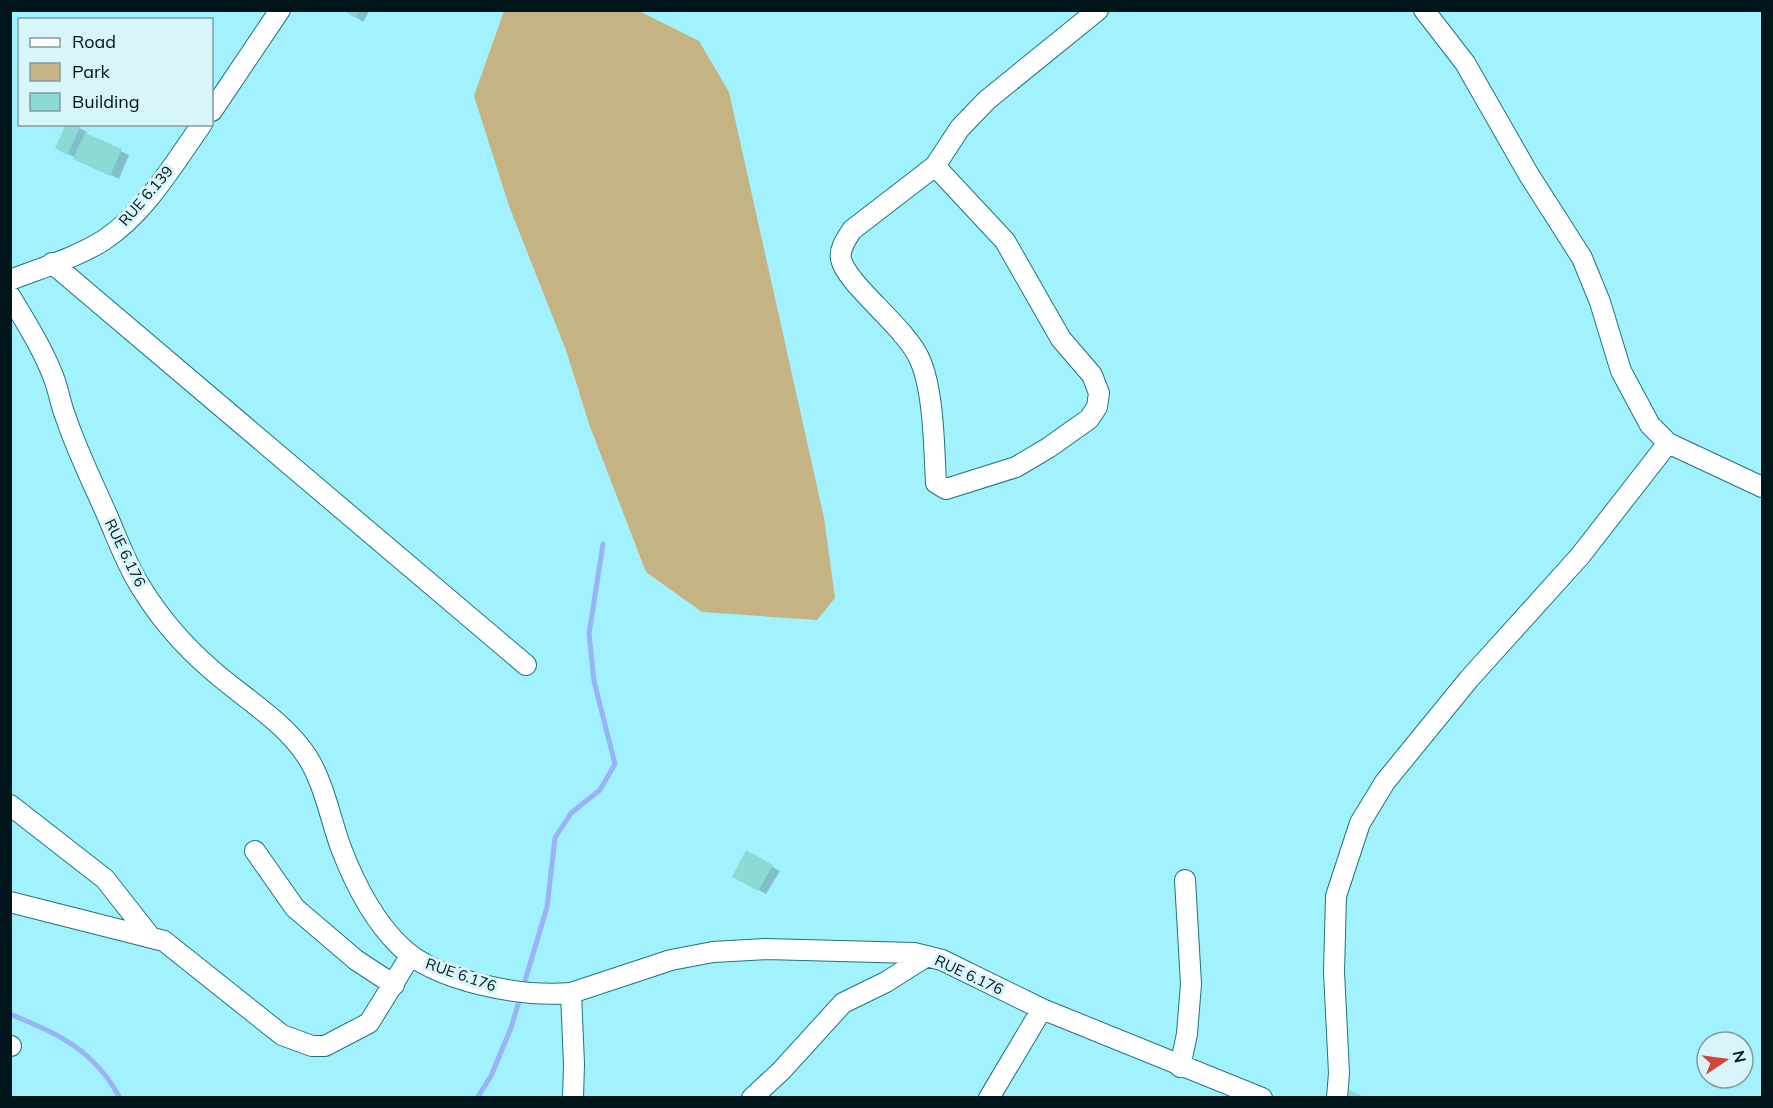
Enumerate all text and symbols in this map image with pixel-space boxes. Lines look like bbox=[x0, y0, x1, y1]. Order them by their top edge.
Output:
legend bbox=[18, 18, 213, 126]
text: Road bbox=[72, 30, 116, 53]
text: Park bbox=[72, 60, 111, 83]
text: Building bbox=[72, 90, 140, 113]
street label: RUE 6.139 bbox=[114, 162, 177, 230]
street label: RUE 6.176 bbox=[101, 516, 150, 590]
street label: RUE 6.176 bbox=[932, 950, 1007, 999]
street label: RUE 6.176 bbox=[423, 954, 499, 995]
north arrow bbox=[1695, 1030, 1755, 1090]
text: N bbox=[1729, 1048, 1751, 1065]

